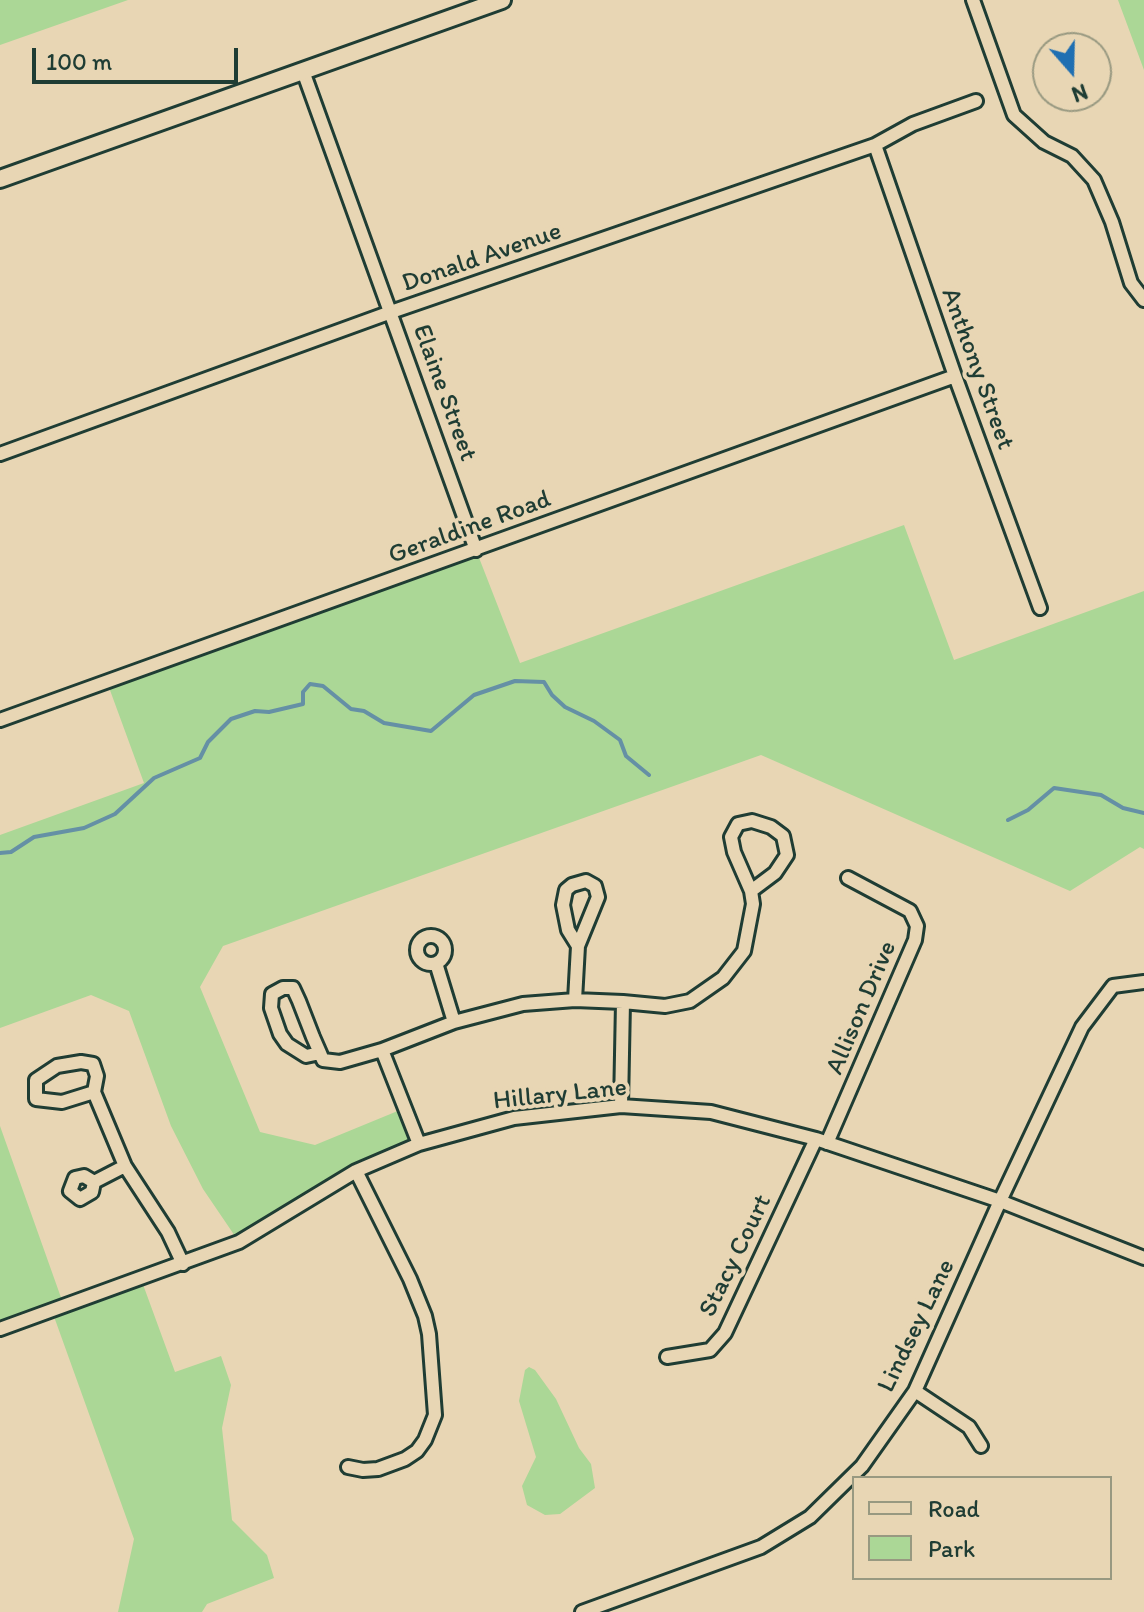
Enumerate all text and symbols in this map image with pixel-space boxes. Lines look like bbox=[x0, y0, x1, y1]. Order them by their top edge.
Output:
scale bar bbox=[36, 32, 242, 82]
north arrow bbox=[1032, 32, 1112, 112]
text: 100 m bbox=[46, 47, 112, 76]
text: N bbox=[1068, 78, 1091, 108]
street label: Donald Avenue bbox=[398, 216, 566, 300]
street label: Anthony Street bbox=[933, 284, 1021, 454]
street label: Elaine Street bbox=[405, 321, 483, 465]
street label: Geraldine Road bbox=[385, 484, 555, 572]
street label: Allison Drive bbox=[820, 937, 904, 1079]
street label: Hillary Lane bbox=[492, 1072, 628, 1118]
street label: Stacy Court bbox=[693, 1190, 779, 1322]
street label: Lindsey Lane bbox=[871, 1254, 963, 1398]
legend bbox=[852, 1476, 1112, 1580]
text: Road bbox=[928, 1494, 980, 1523]
text: Park bbox=[928, 1534, 975, 1563]

